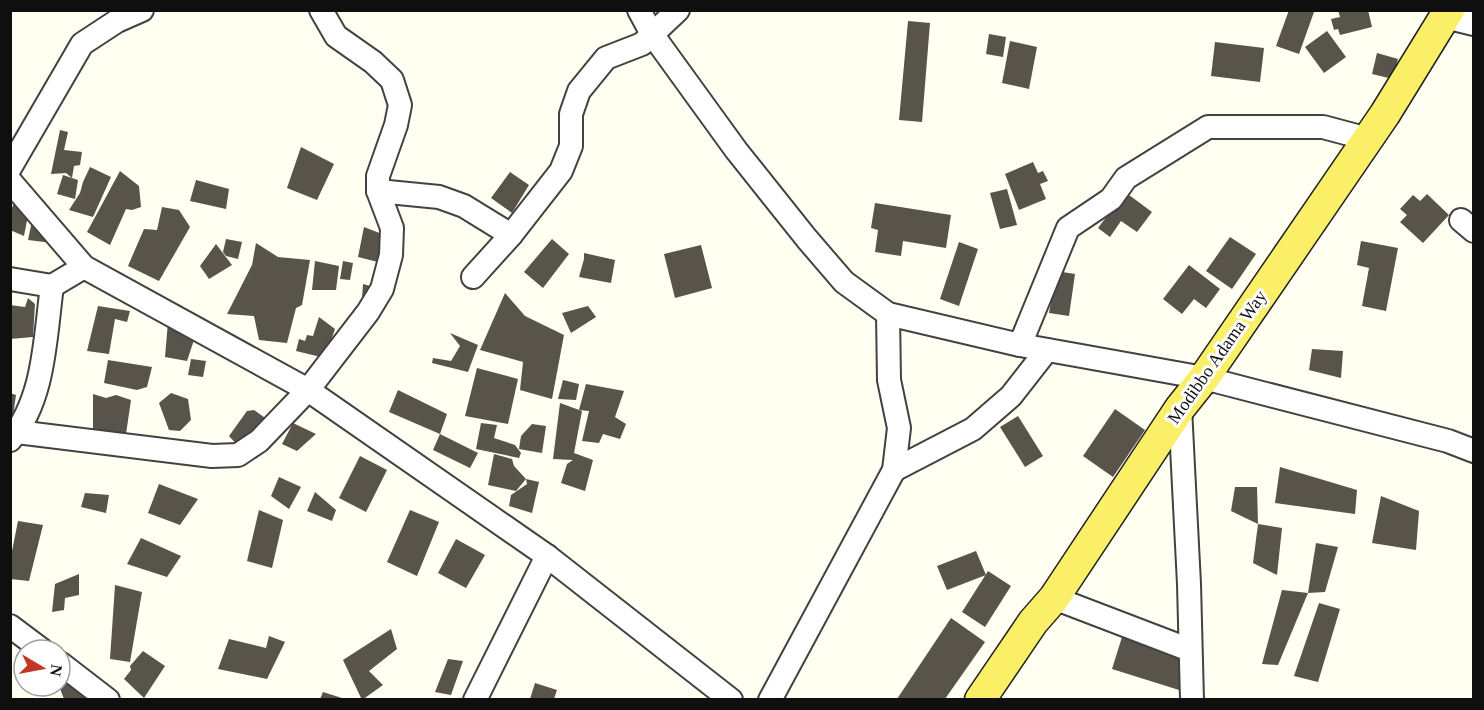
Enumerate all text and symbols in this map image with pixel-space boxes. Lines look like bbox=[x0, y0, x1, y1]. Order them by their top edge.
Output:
street label: Modibbo Adama Way bbox=[1163, 286, 1271, 428]
north arrow bbox=[12, 638, 72, 698]
text: N bbox=[47, 663, 66, 678]

